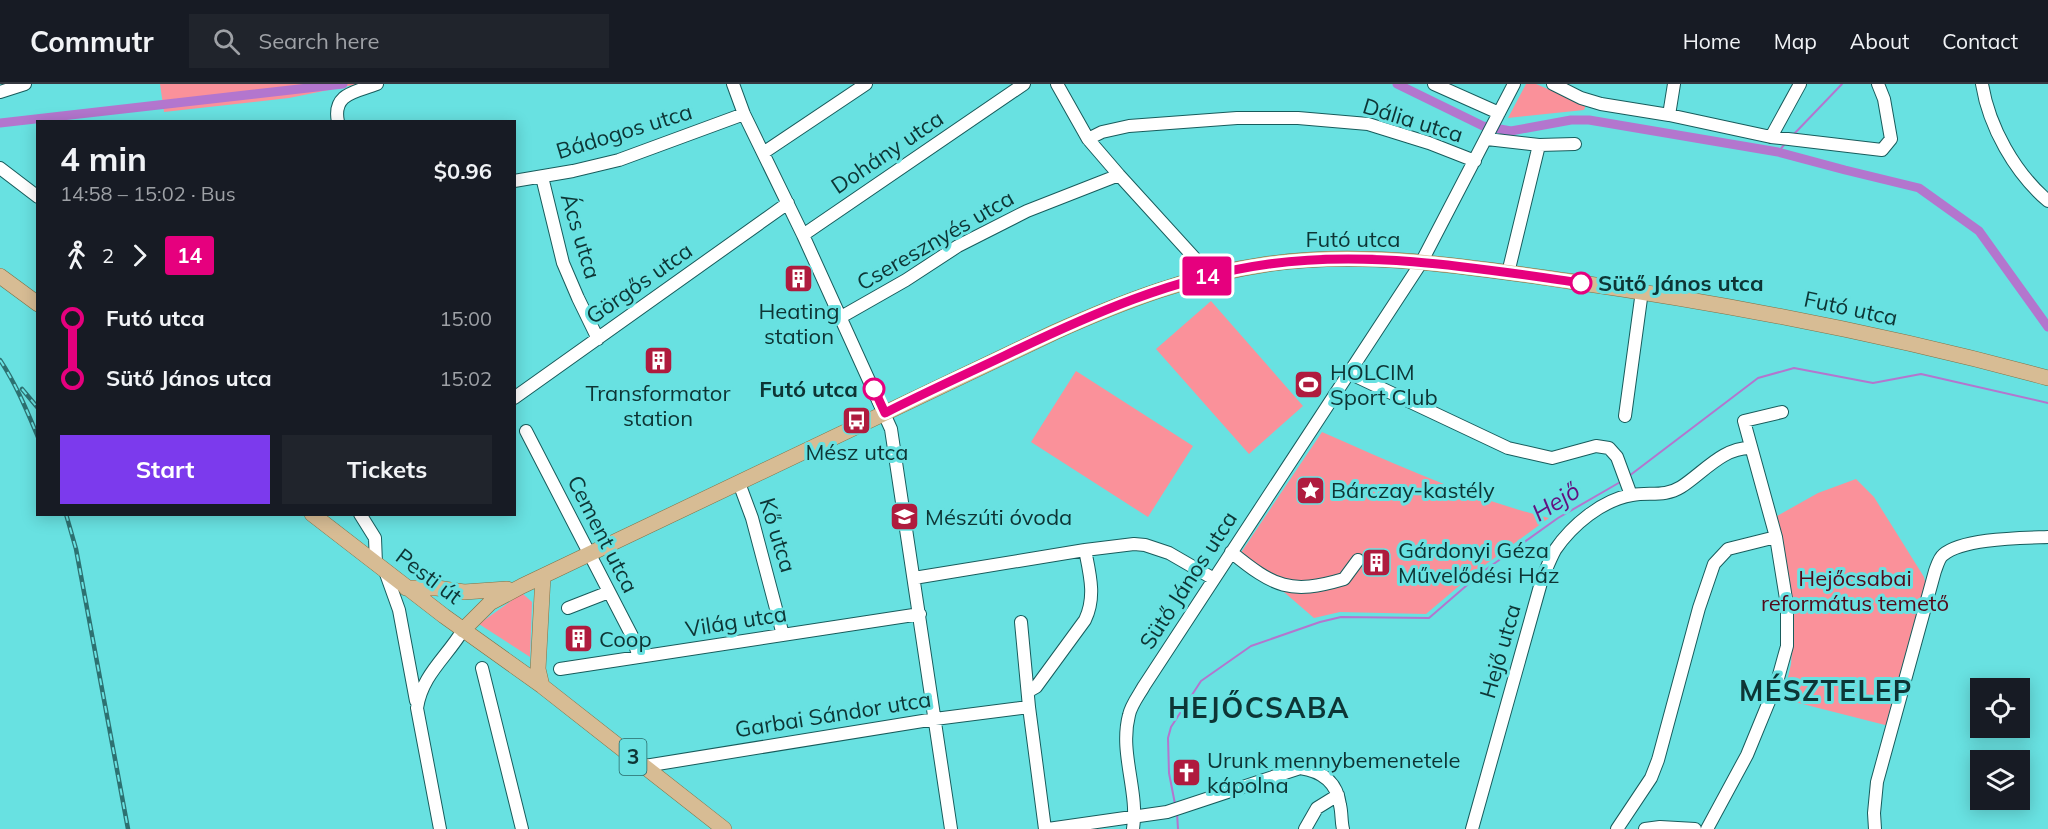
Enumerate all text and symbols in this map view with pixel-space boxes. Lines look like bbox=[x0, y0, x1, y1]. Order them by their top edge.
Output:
search box bbox=[189, 14, 609, 68]
text: Commutr bbox=[30, 24, 153, 59]
icon: search bbox=[210, 25, 243, 58]
text: Search here bbox=[258, 27, 379, 55]
text: Home bbox=[1683, 28, 1741, 54]
text: Map bbox=[1774, 28, 1817, 54]
text: About bbox=[1850, 28, 1909, 54]
text: Contact bbox=[1942, 28, 2018, 54]
street label: Dália utca bbox=[1359, 92, 1467, 148]
street label: Bádogos utca bbox=[553, 97, 695, 165]
street label: Dohány utca bbox=[825, 104, 949, 200]
text: 4 min bbox=[60, 138, 147, 179]
text: $0.96 bbox=[434, 157, 492, 185]
text: 14:58 – 15:02 · Bus bbox=[60, 181, 236, 206]
street label: Cseresznyés utca bbox=[851, 184, 1019, 296]
street label: Ács utca bbox=[555, 190, 607, 282]
street label: Futó utca bbox=[1306, 225, 1401, 253]
street label: Görgős utca bbox=[580, 236, 698, 330]
icon: walk bbox=[60, 239, 93, 272]
icon: forward bbox=[123, 239, 156, 272]
text: 14 bbox=[177, 242, 202, 268]
text: 2 bbox=[102, 243, 114, 268]
line badge: 14 bbox=[1180, 256, 1234, 296]
building icon: Heating station bbox=[783, 263, 815, 295]
text: 14 bbox=[1194, 263, 1220, 289]
place label: Sütő János utca bbox=[1598, 269, 1764, 297]
marker: Sütő János utca bbox=[1570, 272, 1592, 294]
street label: Futó utca bbox=[1802, 284, 1900, 332]
place label: Heating station bbox=[758, 297, 840, 350]
text: Futó utca bbox=[106, 304, 205, 332]
text: 15:00 bbox=[439, 306, 492, 331]
building icon: Transformator station bbox=[642, 345, 674, 377]
place label: HOLCIM Sport Club bbox=[1330, 358, 1438, 411]
text: Sütő János utca bbox=[106, 364, 272, 392]
text: 15:02 bbox=[439, 366, 492, 391]
sports icon: HOLCIM Sport Club bbox=[1293, 369, 1325, 401]
place label: Futó utca bbox=[759, 375, 858, 403]
marker: Futó utca bbox=[863, 378, 885, 400]
place label: Transformator station bbox=[586, 379, 730, 432]
bus stop icon: Mész utca bbox=[841, 404, 873, 436]
button: Start bbox=[60, 435, 270, 504]
button: Tickets bbox=[282, 435, 492, 504]
place label: Mész utca bbox=[805, 438, 909, 466]
street label: Cement utca bbox=[561, 471, 645, 597]
place icon: Bárczay-kastély bbox=[1294, 474, 1326, 506]
water label: Hejő bbox=[1526, 475, 1585, 527]
place label: Bárczay-kastély bbox=[1331, 476, 1495, 504]
street label: Kő utca bbox=[753, 494, 803, 576]
school or university icon: Mészúti óvoda bbox=[888, 501, 920, 533]
place label: Mészúti óvoda bbox=[925, 503, 1072, 531]
street label: Sütő János utca bbox=[1133, 506, 1243, 654]
place label: Gárdonyi Géza Művelődési Ház bbox=[1398, 536, 1559, 589]
street label: Pesti út bbox=[390, 542, 468, 610]
building icon: Gárdonyi Géza Művelődési Ház bbox=[1361, 547, 1393, 579]
park label: Hejőcsabai református temető bbox=[1761, 564, 1949, 617]
street label: Világ utca bbox=[683, 599, 789, 643]
street label: Hejő utca bbox=[1473, 601, 1527, 701]
building icon: Coop bbox=[562, 623, 594, 655]
place label: Coop bbox=[599, 625, 652, 653]
district label: MÉSZTELEP bbox=[1739, 673, 1913, 708]
map controls bbox=[1970, 678, 2030, 810]
button: locate bbox=[1970, 678, 2030, 738]
street label: Garbai Sándor utca bbox=[733, 685, 933, 743]
district label: HEJŐCSABA bbox=[1168, 690, 1350, 725]
road number: 3 bbox=[620, 739, 646, 775]
place label: Urunk mennybemenetele kápolna bbox=[1207, 746, 1460, 799]
button: layers bbox=[1970, 750, 2030, 810]
church icon: Urunk mennybemenetele kápolna bbox=[1170, 757, 1202, 789]

